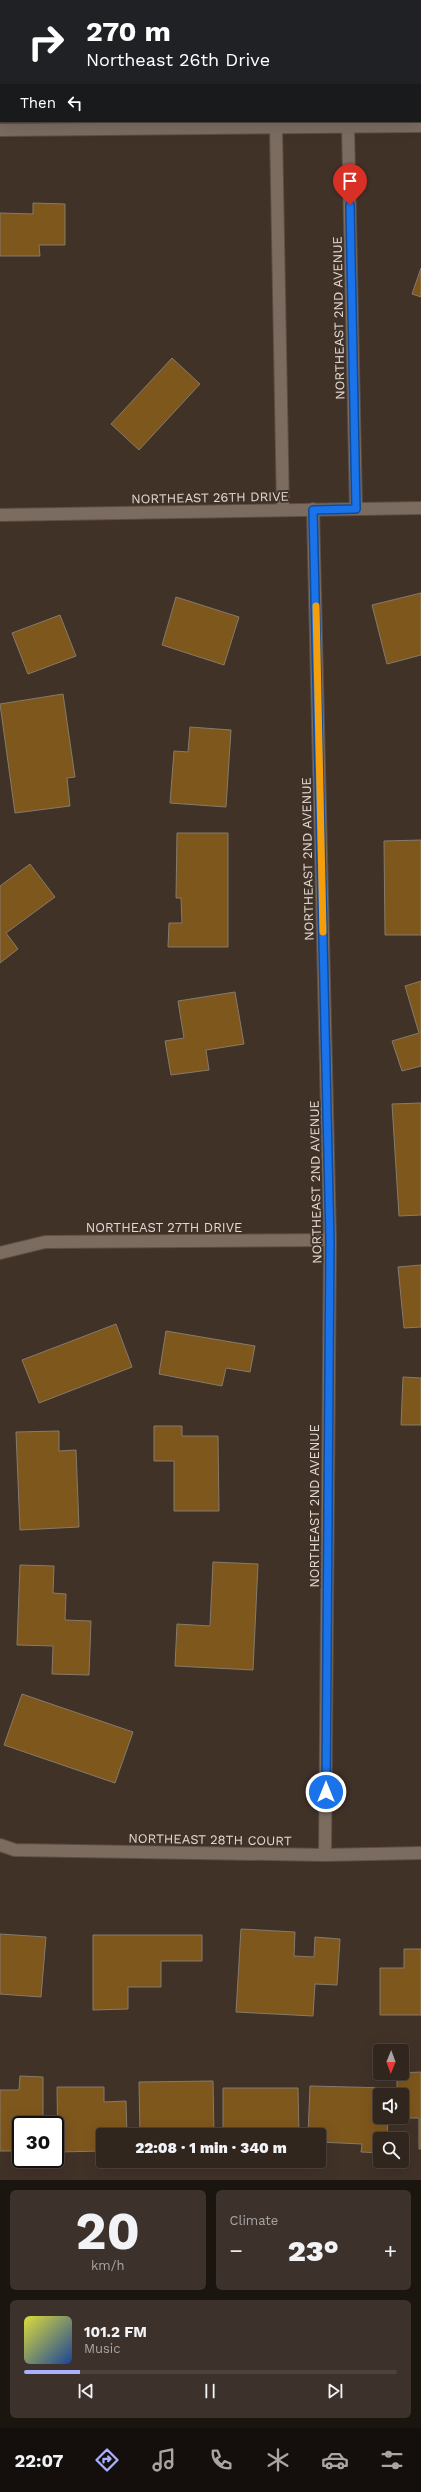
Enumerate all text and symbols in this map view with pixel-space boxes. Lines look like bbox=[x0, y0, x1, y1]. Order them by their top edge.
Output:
text: 270 m bbox=[86, 15, 171, 48]
icon: right bbox=[20, 16, 72, 68]
text: Northeast 26th Drive bbox=[86, 49, 270, 70]
icon: left bbox=[64, 92, 86, 114]
text: Then bbox=[20, 94, 56, 112]
pin bbox=[333, 164, 367, 205]
icon: arrive bbox=[339, 170, 361, 192]
street label: NORTHEAST 2ND AVENUE bbox=[330, 236, 347, 400]
street label: NORTHEAST 26TH DRIVE bbox=[131, 489, 289, 506]
street label: NORTHEAST 2ND AVENUE bbox=[299, 777, 316, 941]
street label: NORTHEAST 2ND AVENUE bbox=[307, 1100, 324, 1264]
street label: NORTHEAST 27TH DRIVE bbox=[86, 1220, 242, 1235]
street label: NORTHEAST 2ND AVENUE bbox=[307, 1424, 322, 1588]
position arrow bbox=[305, 1771, 347, 1813]
street label: NORTHEAST 28TH COURT bbox=[128, 1831, 292, 1848]
north arrow bbox=[373, 2044, 409, 2080]
map controls bbox=[373, 2044, 409, 2168]
button: sound bbox=[373, 2088, 409, 2124]
speed limit sign: 30 bbox=[12, 2116, 64, 2168]
button: search bbox=[373, 2132, 409, 2168]
text: 22:08 · 1 min · 340 m bbox=[135, 2139, 287, 2157]
text: 20 bbox=[76, 2201, 140, 2262]
text: Climate bbox=[230, 2213, 278, 2228]
text: 23° bbox=[288, 2233, 339, 2268]
text: − bbox=[230, 2238, 243, 2263]
text: + bbox=[384, 2238, 397, 2263]
text: km/h bbox=[91, 2258, 125, 2273]
text: 101.2 FM bbox=[84, 2323, 147, 2341]
text: Music bbox=[84, 2341, 121, 2356]
icon: previous bbox=[75, 2380, 97, 2402]
icon: pause bbox=[199, 2380, 221, 2402]
icon: next bbox=[324, 2380, 346, 2402]
icon: directions bbox=[93, 2446, 121, 2474]
icon: music bbox=[150, 2446, 178, 2474]
icon: phone bbox=[207, 2446, 235, 2474]
icon: climate bbox=[264, 2446, 292, 2474]
icon: car bbox=[321, 2446, 349, 2474]
icon: filters bbox=[378, 2446, 406, 2474]
text: 22:07 bbox=[15, 2450, 64, 2471]

